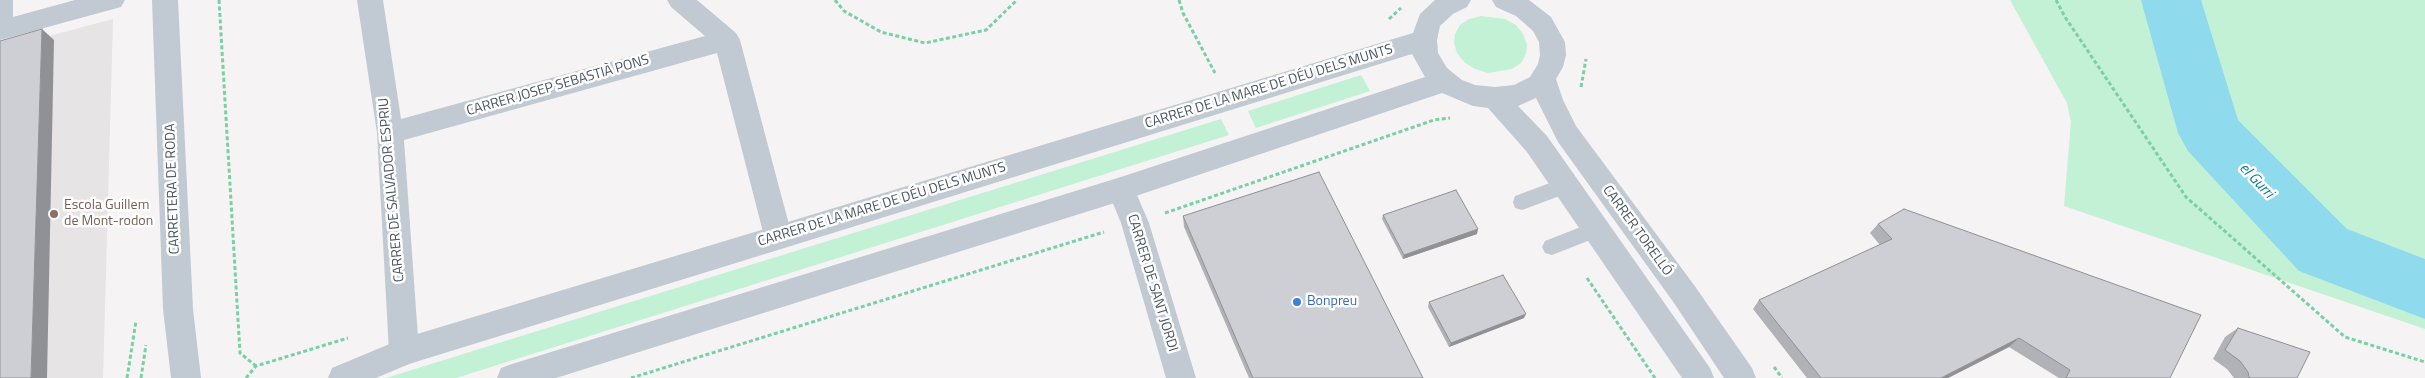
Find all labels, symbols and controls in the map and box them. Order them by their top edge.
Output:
street label: CARRER DE LA MARE DE DÉU DELS MUNTS [1143,41,1395,133]
street label: CARRER JOSEP SEBASTIÀ PONS [465,52,651,120]
street label: CARRER DE SALVADOR ESPRIU [376,97,408,283]
street label: CARRETERA DE RODA [162,123,184,255]
street label: CARRER DE LA MARE DE DÉU DELS MUNTS [756,159,1008,251]
water label: el Gurri [2235,160,2277,202]
street label: CARRER TORELLÓ [1599,182,1675,280]
place label: Escola Guillem de Mont-rodon [64,198,153,230]
marker: Escola Guillem de Mont-rodon [48,208,60,220]
street label: CARRER DE SANT JORDI [1123,212,1181,354]
place label: Bonpreu [1307,294,1357,310]
marker: Bonpreu [1291,296,1303,308]

